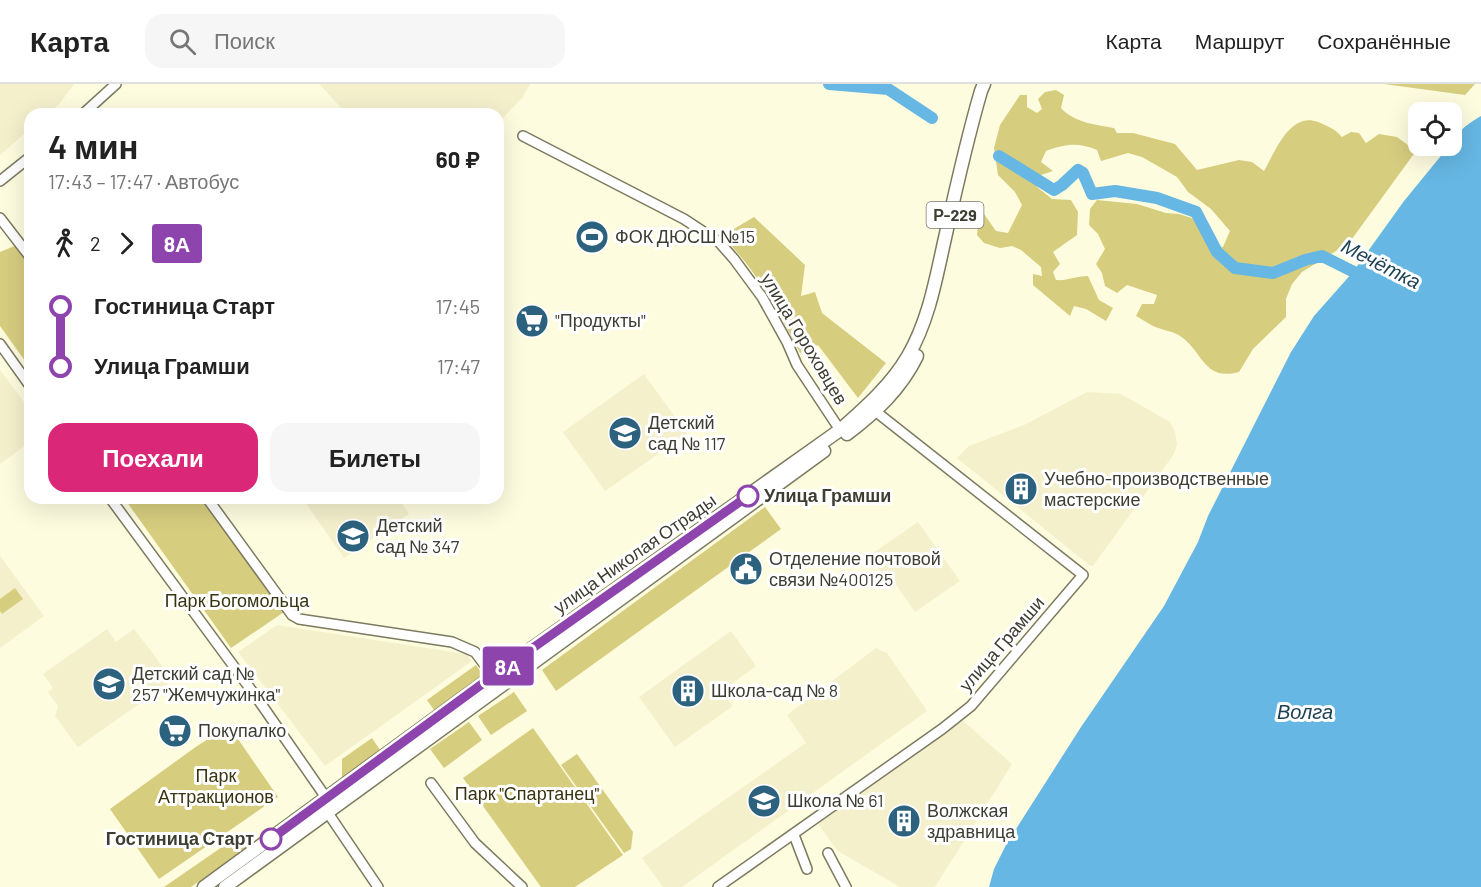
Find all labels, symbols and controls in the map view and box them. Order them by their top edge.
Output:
search box [145,14,565,68]
text: Карта [30,24,109,58]
icon: search [166,25,199,58]
text: Поиск [214,27,275,53]
text: Карта [1106,28,1162,53]
text: Маршрут [1195,28,1284,53]
text: Сохранённые [1317,28,1451,53]
map controls [1408,102,1462,156]
button: locate [1408,102,1462,156]
text: 4 мин [48,126,139,166]
text: 60 ₽ [436,146,480,172]
text: 17:43 – 17:47 · Автобус [48,169,239,193]
road number: Р-229 [926,202,984,228]
sports icon: ФОК ДЮСШ №15 [574,219,610,255]
place label: ФОК ДЮСШ №15 [615,225,755,247]
icon: walk [48,227,81,260]
icon: forward [110,227,143,260]
text: 2 [90,231,101,255]
text: 8А [164,231,190,256]
water label: Мечётка [1338,233,1425,293]
street label: улица Гороховцев [757,269,853,408]
text: Гостиница Старт [94,292,275,318]
text: 17:45 [435,294,480,318]
supermarket icon: "Продукты" [514,303,550,339]
place label: "Продукты" [555,309,646,331]
text: Улица Грамши [94,352,250,378]
text: 17:47 [437,354,480,378]
place label: Детский сад № 117 [648,411,726,454]
school or university icon: Детский сад № 117 [607,415,643,451]
button: Поехали [48,423,258,492]
button: Билеты [270,423,480,492]
place label: Учебно-производственные мастерские [1044,467,1269,510]
building icon: Учебно-производственные мастерские [1003,471,1039,507]
place label: Улица Грамши [764,484,891,506]
marker: Улица Грамши [737,485,759,507]
street label: улица Николая Отрады [549,489,720,618]
place label: Детский сад № 347 [376,514,460,557]
school or university icon: Детский сад № 347 [335,518,371,554]
place label: Отделение почтовой связи №400125 [769,547,941,590]
public building icon: Отделение почтовой связи №400125 [728,551,764,587]
park label: Парк Богомольца [165,589,310,611]
street label: улица Грамши [954,591,1048,695]
line badge: 8А [481,646,535,686]
text: 8А [495,654,521,679]
place label: Детский сад № 257 "Жемчужинка" [132,662,280,705]
school or university icon: Детский сад № 257 "Жемчужинка" [91,666,127,702]
building icon: Школа-сад № 8 [670,673,706,709]
place label: Школа-сад № 8 [711,679,838,701]
water label: Волга [1277,699,1333,723]
supermarket icon: Покупалко [157,713,193,749]
place label: Покупалко [198,719,286,741]
park label: Парк Аттракционов [158,764,274,807]
park label: Парк "Спартанец" [455,782,600,804]
school or university icon: Школа № 61 [746,783,782,819]
place label: Школа № 61 [787,789,883,811]
place label: Волжская здравница [927,799,1016,842]
building icon: Волжская здравница [886,803,922,839]
place label: Гостиница Старт [106,827,254,849]
marker: Гостиница Старт [260,828,282,850]

